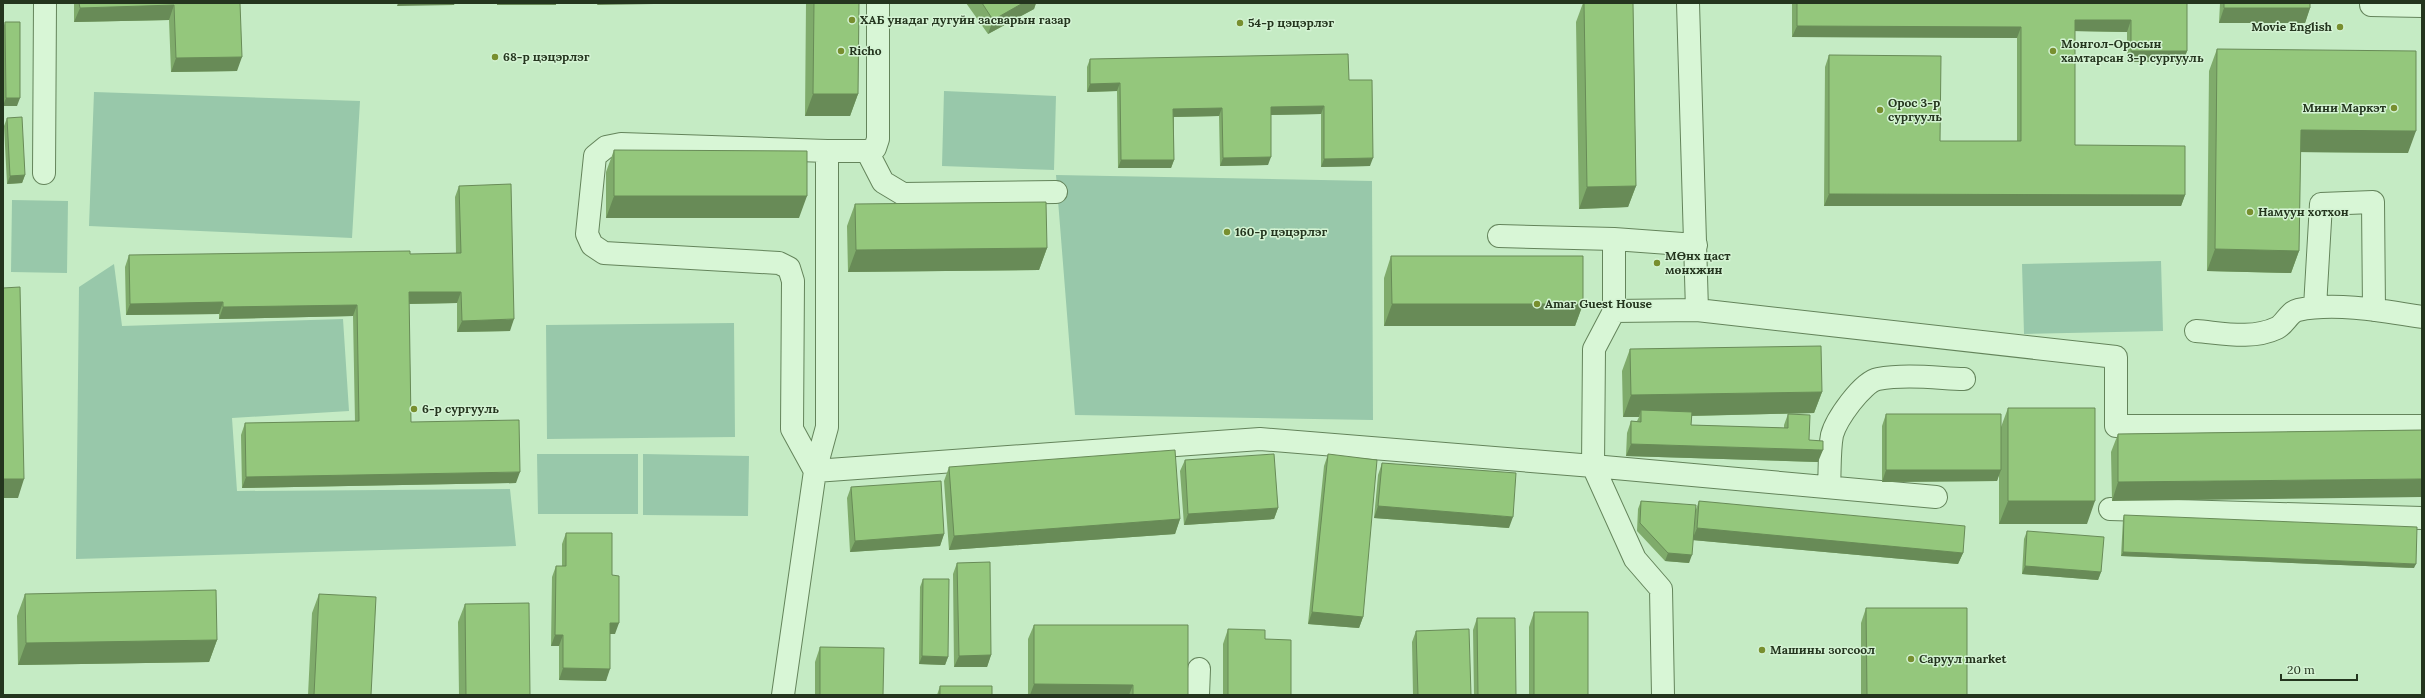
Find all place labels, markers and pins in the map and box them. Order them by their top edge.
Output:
place label: ХАБ унадаг дугуйн засварын газар [860,12,1071,27]
marker: ХАБ унадаг дугуйн засварын газар [847,15,857,25]
place label: 54-р цэцэрлэг [1248,15,1334,30]
marker: 54-р цэцэрлэг [1235,18,1245,28]
place label: Movie English [2251,19,2333,34]
marker: Movie English [2335,22,2345,32]
place label: Монгол-Оросын хамтарсан 3-р сургууль [2061,36,2204,65]
place label: Richo [849,43,882,58]
marker: Richo [836,46,846,56]
marker: Монгол-Оросын хамтарсан 3-р сургууль [2048,46,2058,56]
place label: 68-р цэцэрлэг [503,49,590,64]
marker: 68-р цэцэрлэг [490,52,500,62]
place label: Орос 3-р сургууль [1888,95,1942,124]
place label: Мини Маркэт [2302,100,2387,115]
marker: Мини Маркэт [2389,103,2399,113]
marker: Орос 3-р сургууль [1875,105,1885,115]
place label: Намуун хотхон [2258,204,2349,219]
marker: Намуун хотхон [2245,207,2255,217]
place label: 160-р цэцэрлэг [1235,224,1327,239]
marker: 160-р цэцэрлэг [1222,227,1232,237]
place label: МӨнх цаст мөнхжин [1665,248,1731,277]
marker: МӨнх цаст мөнхжин [1652,258,1662,268]
place label: Amar Guest House [1545,296,1652,311]
marker: Amar Guest House [1532,299,1542,309]
place label: 6-р сургууль [422,401,499,416]
marker: 6-р сургууль [409,404,419,414]
place label: Машины зогсоол [1770,642,1875,657]
marker: Машины зогсоол [1757,645,1767,655]
place label: Саруул market [1919,651,2007,666]
marker: Саруул market [1906,654,1916,664]

